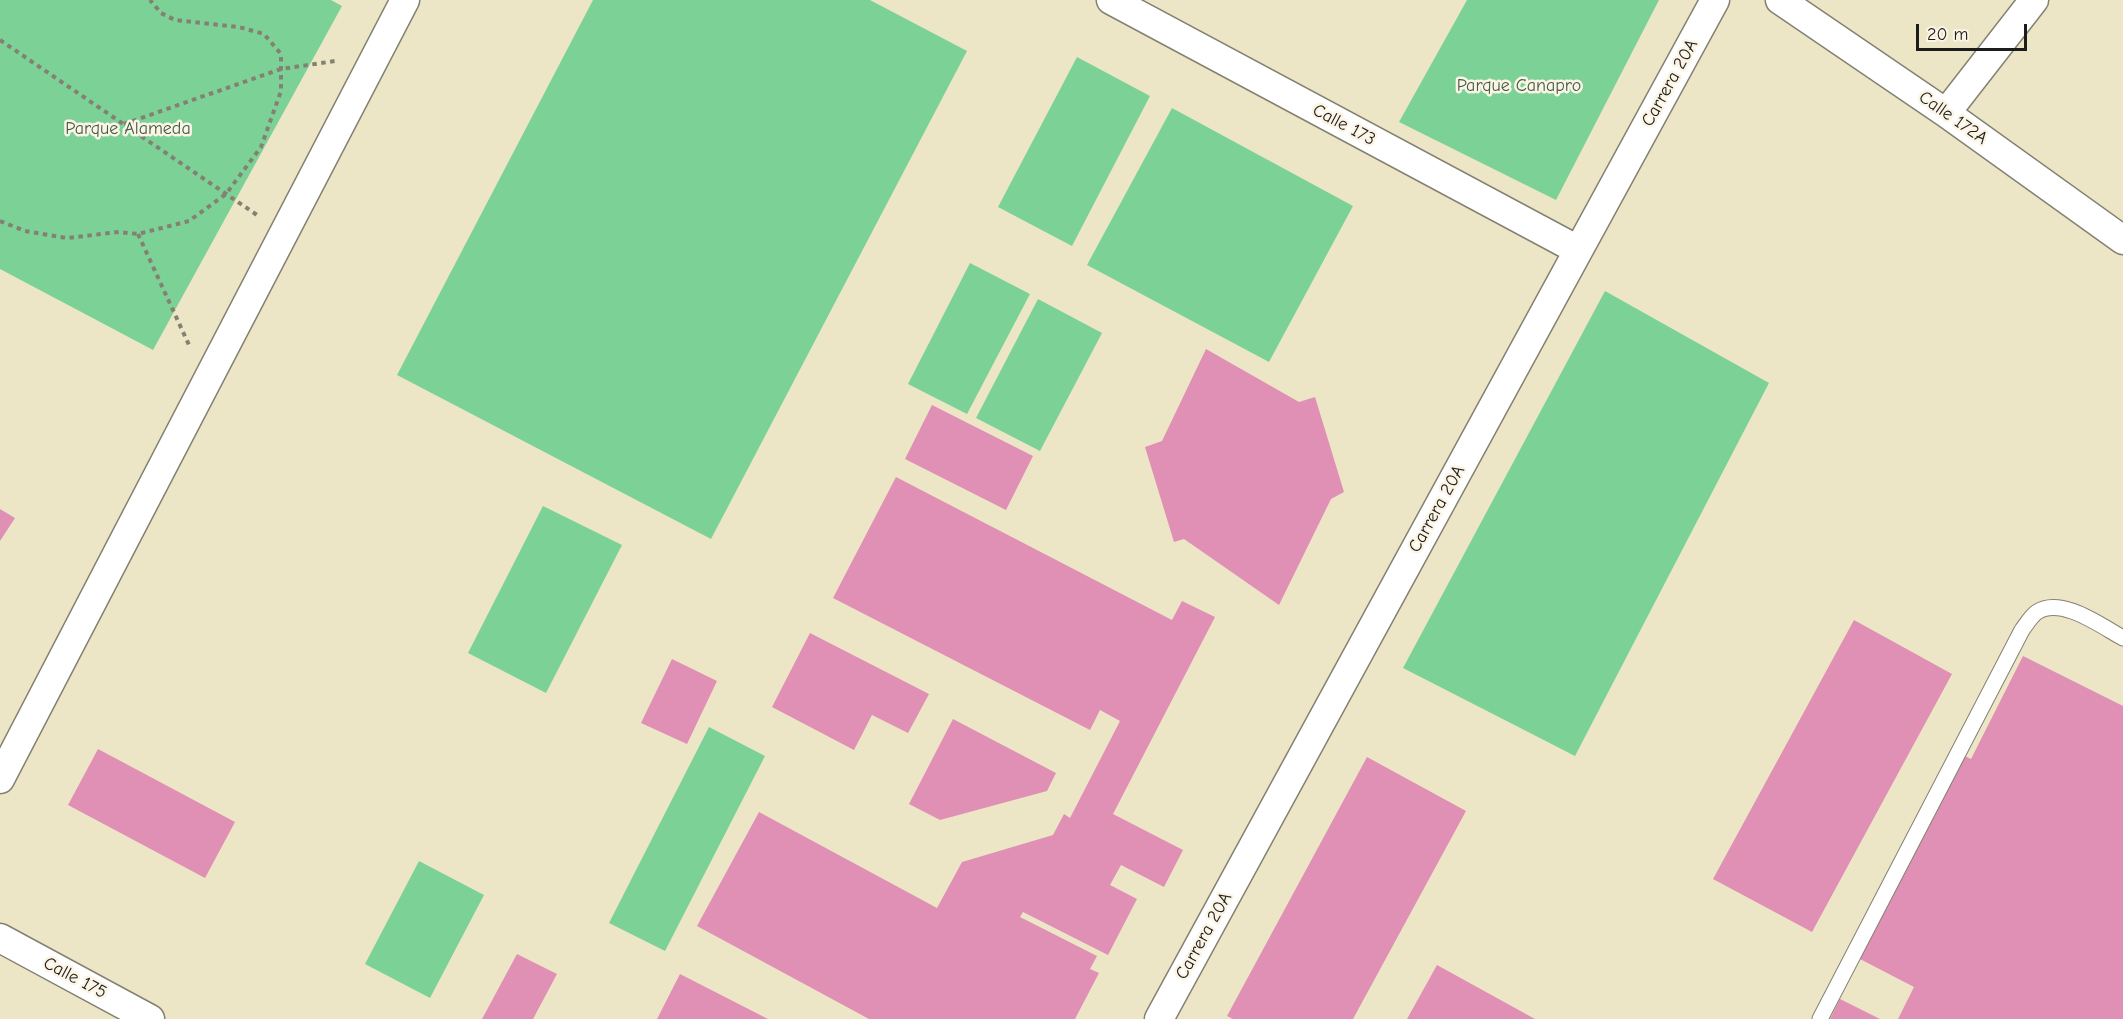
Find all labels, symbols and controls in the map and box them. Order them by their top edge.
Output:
scale bar [1919,12,2030,50]
text: 20 m [1927,24,1968,45]
street label: Carrera 20A [1637,36,1703,130]
park label: Parque Canapro [1457,75,1581,97]
street label: Calle 172A [1915,87,1991,149]
street label: Calle 173 [1309,100,1379,150]
park label: Parque Alameda [65,118,191,140]
street label: Carrera 20A [1404,462,1470,556]
street label: Carrera 20A [1171,889,1237,983]
street label: Calle 175 [40,952,110,1004]

